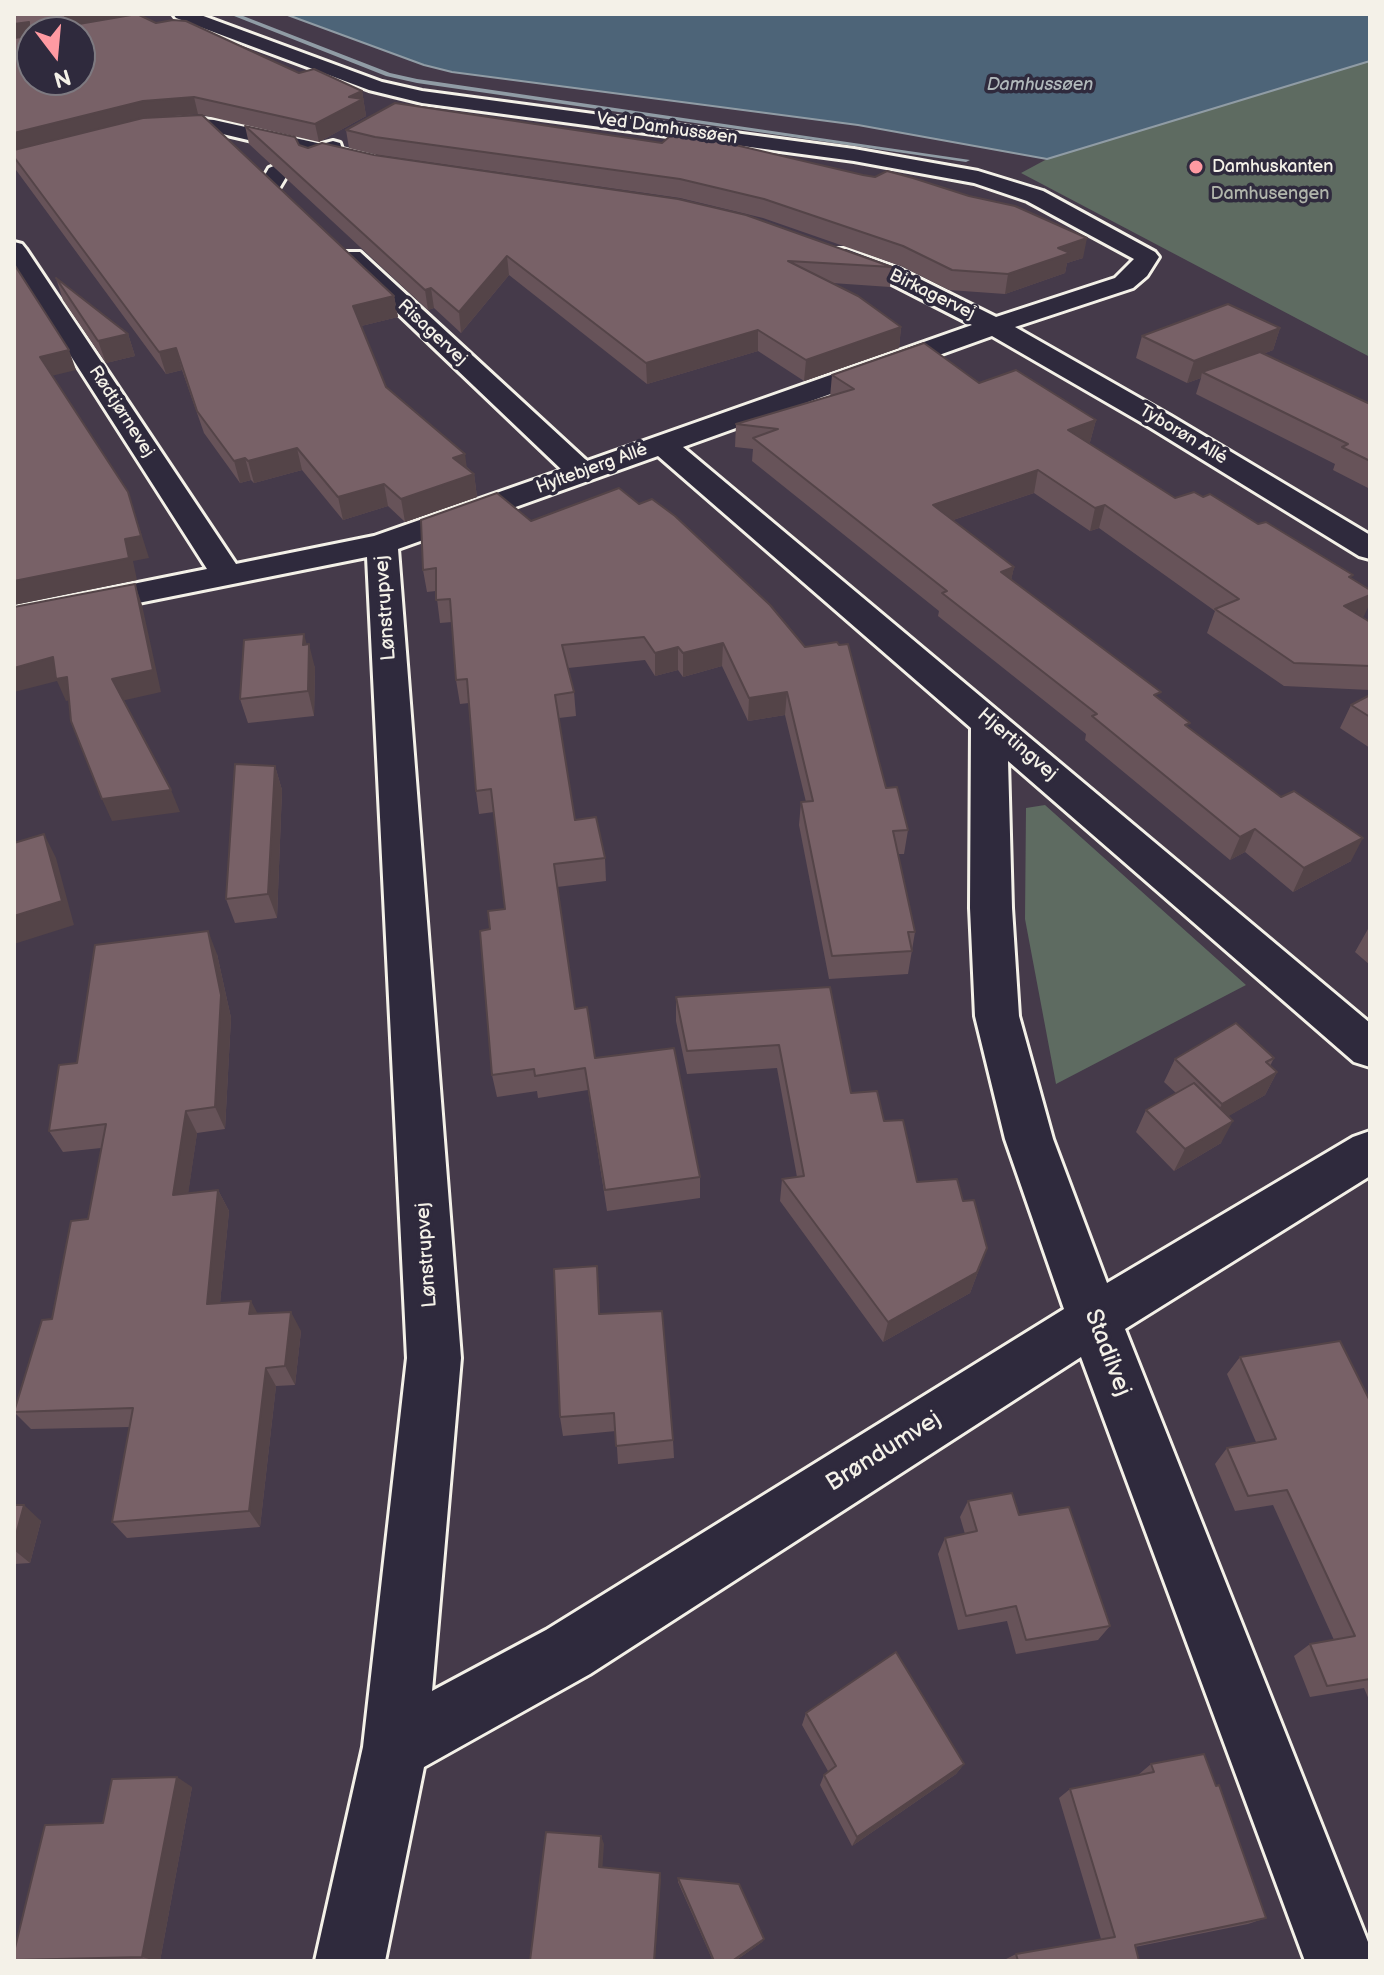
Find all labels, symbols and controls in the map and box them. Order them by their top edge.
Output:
north arrow [16,16,96,96]
text: N [51,62,74,93]
water label: Damhussøen [987,74,1093,96]
street label: Ved Damhussøen [595,108,739,150]
place label: Damhuskanten [1212,156,1333,178]
marker: Damhuskanten [1187,158,1205,176]
park label: Damhusengen [1211,183,1329,205]
street label: Birkagervej [886,265,978,325]
street label: Risagervej [393,295,471,371]
street label: Rødtjørnevej [83,362,159,462]
street label: Tyborøn Allé [1135,400,1231,470]
street label: Hyltebjerg Allé [533,439,651,499]
street label: Lønstrupvej [370,555,402,661]
street label: Hjertingvej [972,704,1062,786]
street label: Lønstrupvej [411,1202,443,1308]
street label: Stadilvej [1077,1306,1137,1400]
street label: Brøndumvej [821,1405,947,1499]

